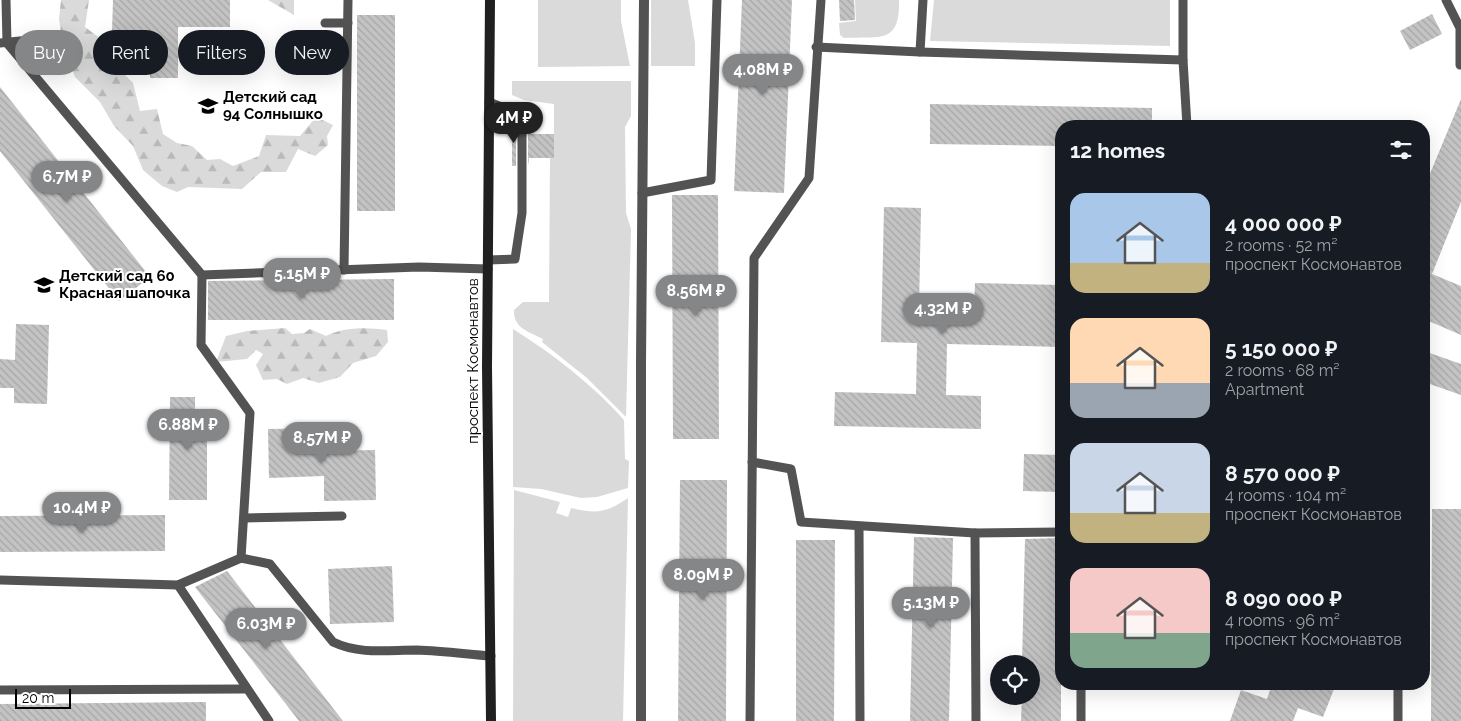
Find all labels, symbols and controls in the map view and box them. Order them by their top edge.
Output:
chip: Buy [15,30,83,75]
chip: Rent [93,30,168,75]
chip: Filters [178,30,265,75]
chip: New [275,30,349,75]
pin: 4.08M ₽ [717,54,809,96]
text: 4.08M ₽ [733,60,793,79]
place label: Детский сад 94 Солнышко [223,88,323,123]
school or university icon: Детский сад 94 Солнышко [197,95,219,117]
pin: 4M ₽ [484,102,544,144]
text: 4M ₽ [496,108,532,127]
icon: filters [1387,136,1415,164]
text: 12 homes [1070,138,1165,163]
pin: 6.7M ₽ [26,160,108,203]
text: 6.7M ₽ [43,167,91,186]
text: 4 000 000 ₽ [1225,211,1342,236]
icon: home [1110,213,1170,273]
text: 2 rooms · 52 m² [1225,236,1337,255]
text: проспект Космонавтов [1225,255,1402,274]
pin: 5.15M ₽ [256,258,348,300]
text: 5.15M ₽ [274,264,330,283]
place label: Детский сад 60 Красная шапочка [59,267,191,302]
school or university icon: Детский сад 60 Красная шапочка [33,274,55,296]
pin: 8.56M ₽ [650,274,742,317]
street label: проспект Космонавтов [464,278,482,444]
text: 8.56M ₽ [667,281,725,300]
pin: 4.32M ₽ [897,292,989,335]
text: 4.32M ₽ [914,299,972,318]
text: 5 150 000 ₽ [1225,336,1338,361]
icon: home [1110,338,1170,398]
text: 2 rooms · 68 m² [1225,361,1340,380]
text: Apartment [1225,380,1304,399]
pin: 6.88M ₽ [142,408,234,451]
text: 6.88M ₽ [158,415,218,434]
pin: 8.57M ₽ [276,422,368,464]
text: 8.57M ₽ [293,428,351,447]
text: 8 570 000 ₽ [1225,461,1340,486]
icon: home [1110,463,1170,523]
text: 4 rooms · 104 m² [1225,486,1346,505]
pin: 10.4M ₽ [36,492,128,534]
text: 10.4M ₽ [53,498,111,517]
text: проспект Космонавтов [1225,505,1402,524]
pin: 8.09M ₽ [657,558,749,601]
text: 8.09M ₽ [673,565,733,584]
pin: 5.13M ₽ [885,586,977,629]
text: 8 090 000 ₽ [1225,586,1342,611]
icon: home [1110,588,1170,648]
text: 5.13M ₽ [903,593,959,612]
pin: 6.03M ₽ [220,608,312,650]
text: 4 rooms · 96 m² [1225,611,1340,630]
text: 6.03M ₽ [236,614,296,633]
text: проспект Космонавтов [1225,630,1402,649]
map controls [990,655,1040,705]
button: locate [990,655,1040,705]
scale bar [15,686,71,709]
text: 20 m [22,690,54,706]

